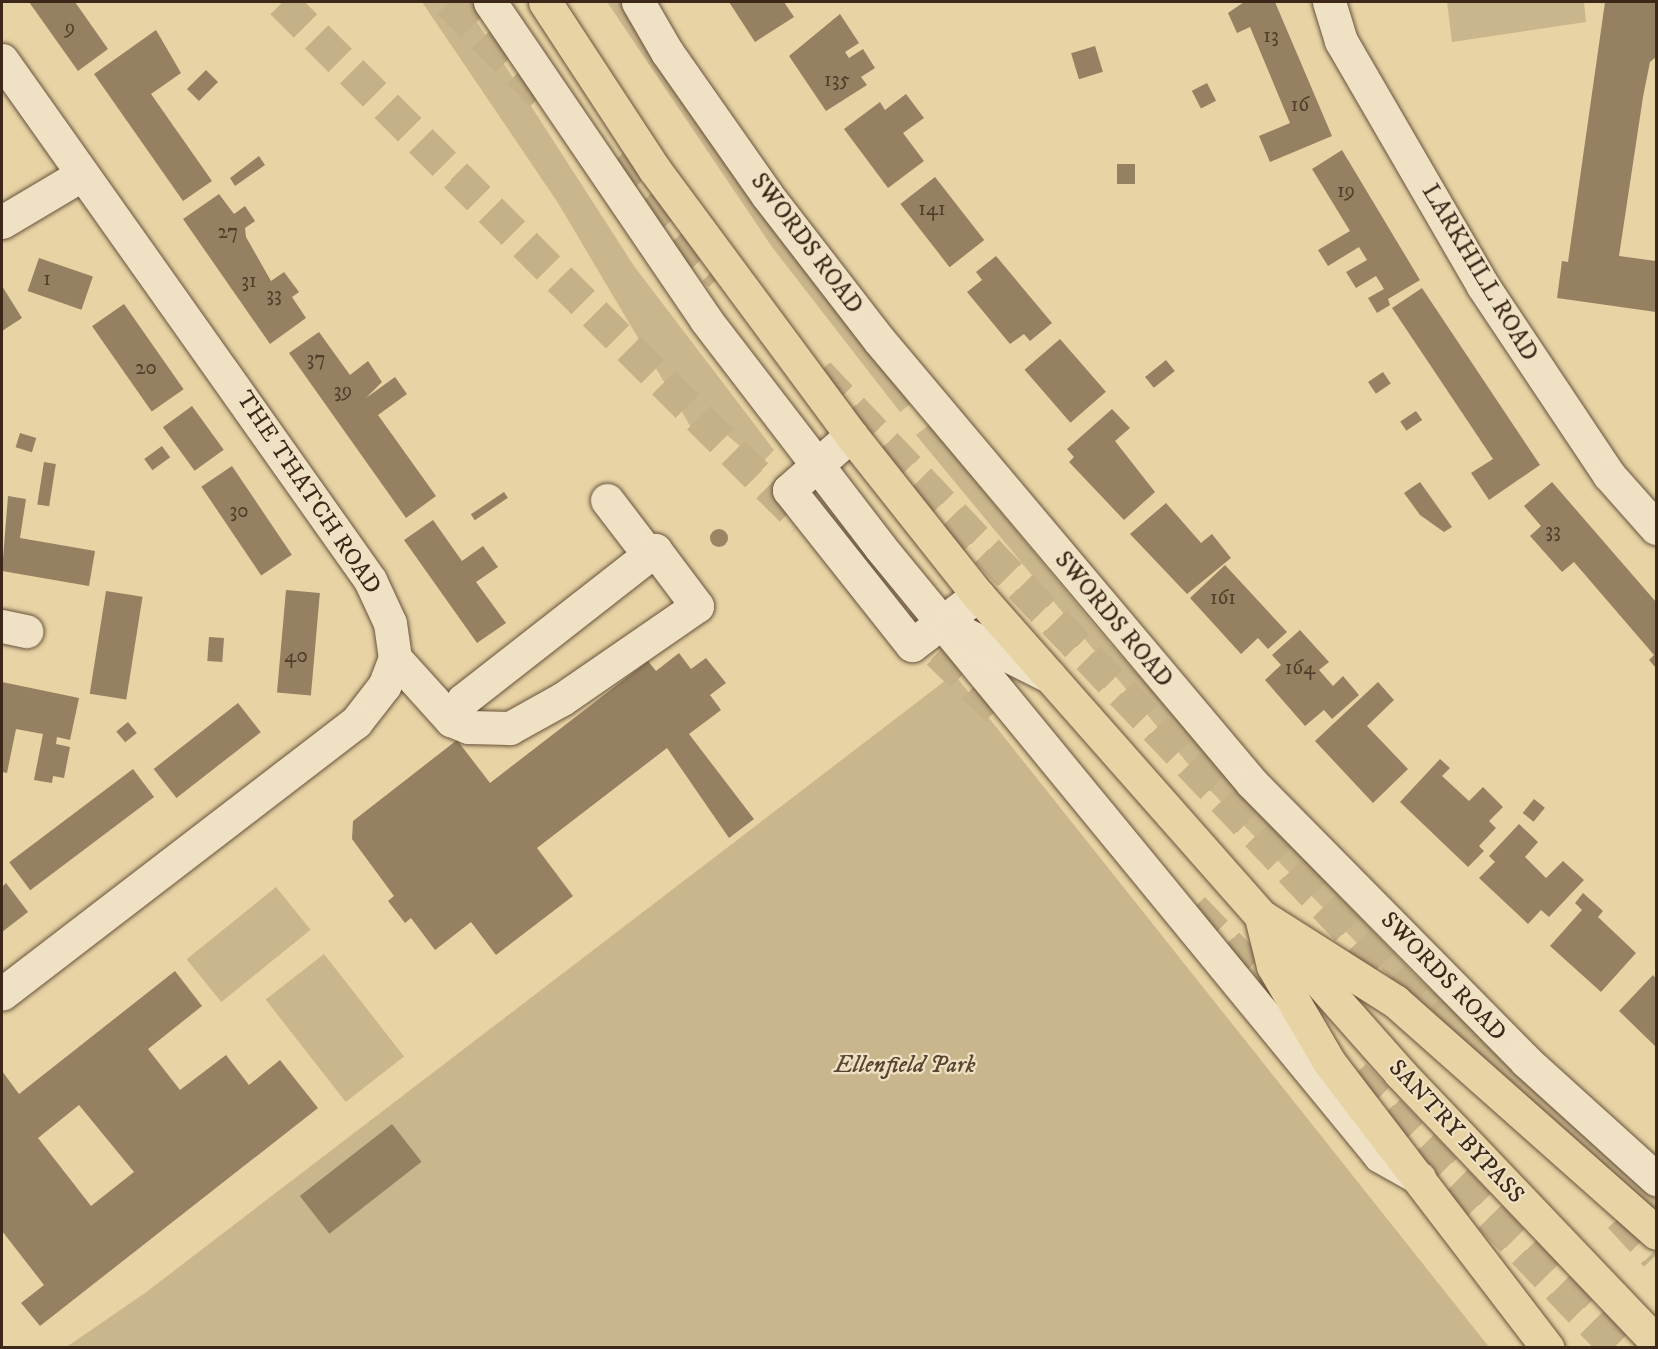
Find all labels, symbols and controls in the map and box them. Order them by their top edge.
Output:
house number: 9 [65,15,75,41]
house number: 13 [1263,23,1279,49]
house number: 135 [824,67,850,93]
house number: 16 [1291,92,1309,118]
street label: SWORDS ROAD [744,168,868,320]
house number: 19 [1337,178,1355,204]
street label: LARKHILL ROAD [1415,179,1543,367]
house number: 141 [918,196,946,222]
house number: 27 [218,219,238,245]
house number: 1 [43,266,51,292]
house number: 31 [241,268,257,294]
house number: 33 [266,282,282,308]
house number: 37 [307,346,325,372]
house number: 20 [135,355,157,381]
house number: 39 [334,378,352,404]
street label: THE THATCH ROAD [229,386,387,600]
house number: 30 [229,498,249,524]
house number: 33 [1545,518,1561,544]
street label: SWORDS ROAD [1048,546,1178,694]
house number: 161 [1210,585,1236,611]
house number: 40 [284,643,308,669]
house number: 164 [1285,655,1315,681]
street label: SWORDS ROAD [1374,906,1512,1048]
park label: Ellenfield Park [835,1052,975,1080]
street label: SANTRY BYPASS [1382,1054,1530,1210]

